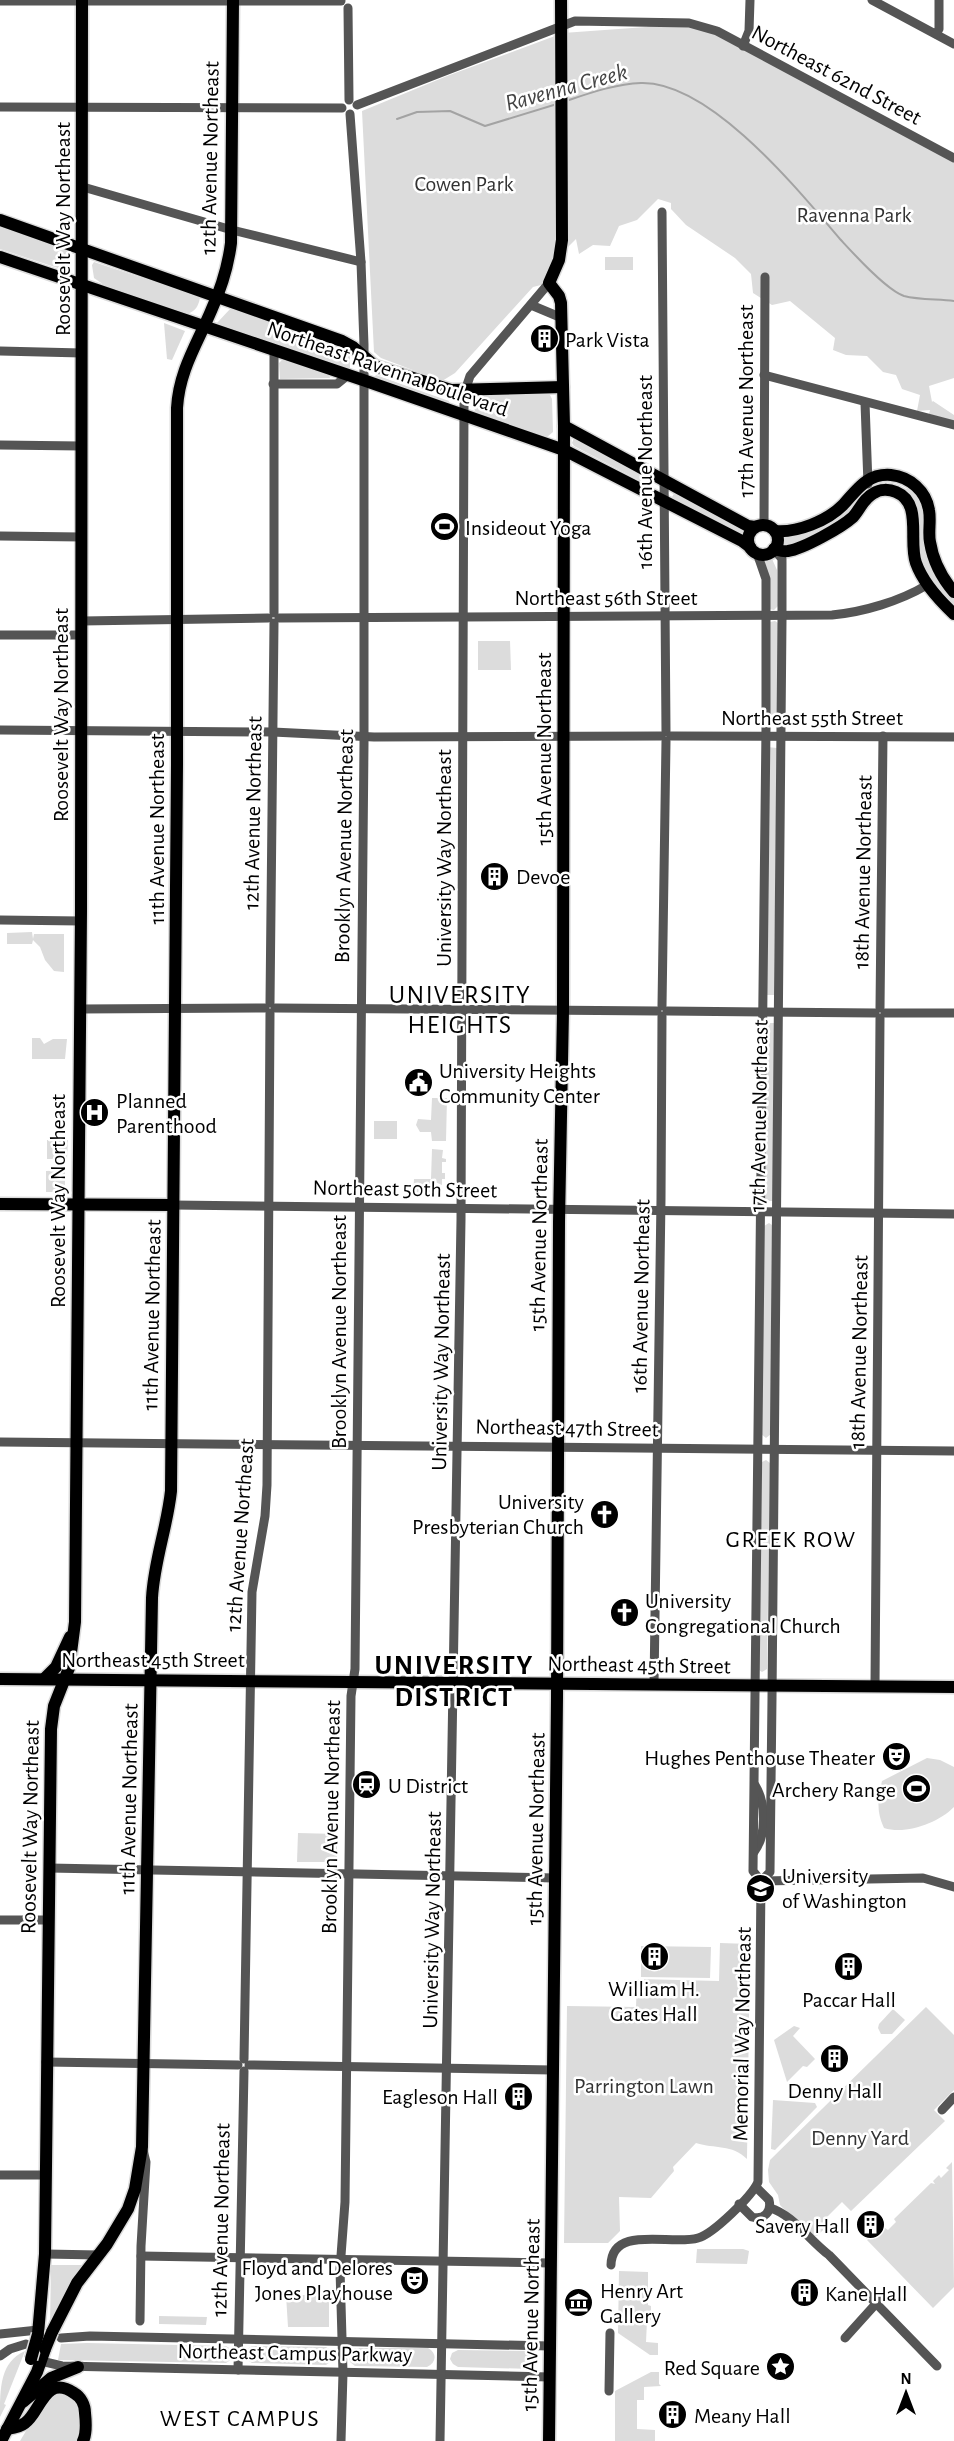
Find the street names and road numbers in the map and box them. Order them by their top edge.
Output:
street label: Northeast 62nd Street [748,21,925,129]
street label: 12th Avenue Northeast [197,61,223,255]
street label: Roosevelt Way Northeast [52,122,74,336]
street label: 17th Avenue Northeast [735,305,757,497]
street label: Northeast Ravenna Boulevard [264,317,511,421]
street label: 16th Avenue Northeast [634,375,656,569]
street label: Northeast 56th Street [514,587,698,609]
street label: Roosevelt Way Northeast [50,608,72,822]
street label: 15th Avenue Northeast [533,653,555,845]
street label: Northeast 55th Street [721,707,903,729]
street label: 12th Avenue Northeast [240,716,266,910]
street label: Brooklyn Avenue Northeast [331,729,357,963]
street label: 11th Avenue Northeast [146,733,168,925]
street label: University Way Northeast [433,749,455,967]
street label: 18th Avenue Northeast [850,775,876,969]
street label: 17th Avenue Northeast [746,1019,772,1213]
street label: Roosevelt Way Northeast [47,1094,69,1308]
street label: 15th Avenue Northeast [526,1138,552,1332]
street label: Northeast 50th Street [313,1176,497,1202]
street label: 16th Avenue Northeast [628,1199,654,1393]
street label: Brooklyn Avenue Northeast [328,1215,350,1449]
street label: 11th Avenue Northeast [139,1219,165,1411]
street label: University Way Northeast [428,1253,454,1471]
street label: 18th Avenue Northeast [846,1255,872,1449]
street label: Northeast 47th Street [475,1415,659,1441]
street label: 12th Avenue Northeast [222,1438,258,1632]
street label: Northeast 45th Street [61,1649,245,1671]
street label: Northeast 45th Street [547,1652,731,1678]
street label: Brooklyn Avenue Northeast [318,1700,344,1934]
street label: 11th Avenue Northeast [116,1703,142,1895]
street label: Roosevelt Way Northeast [17,1720,43,1934]
street label: 15th Avenue Northeast [523,1732,549,1926]
street label: University Way Northeast [419,1811,445,2029]
street label: Memorial Way Northeast [729,1927,755,2141]
street label: 12th Avenue Northeast [208,2123,234,2317]
street label: 15th Avenue Northeast [518,2218,544,2412]
street label: Northeast Campus Parkway [177,2340,413,2366]

